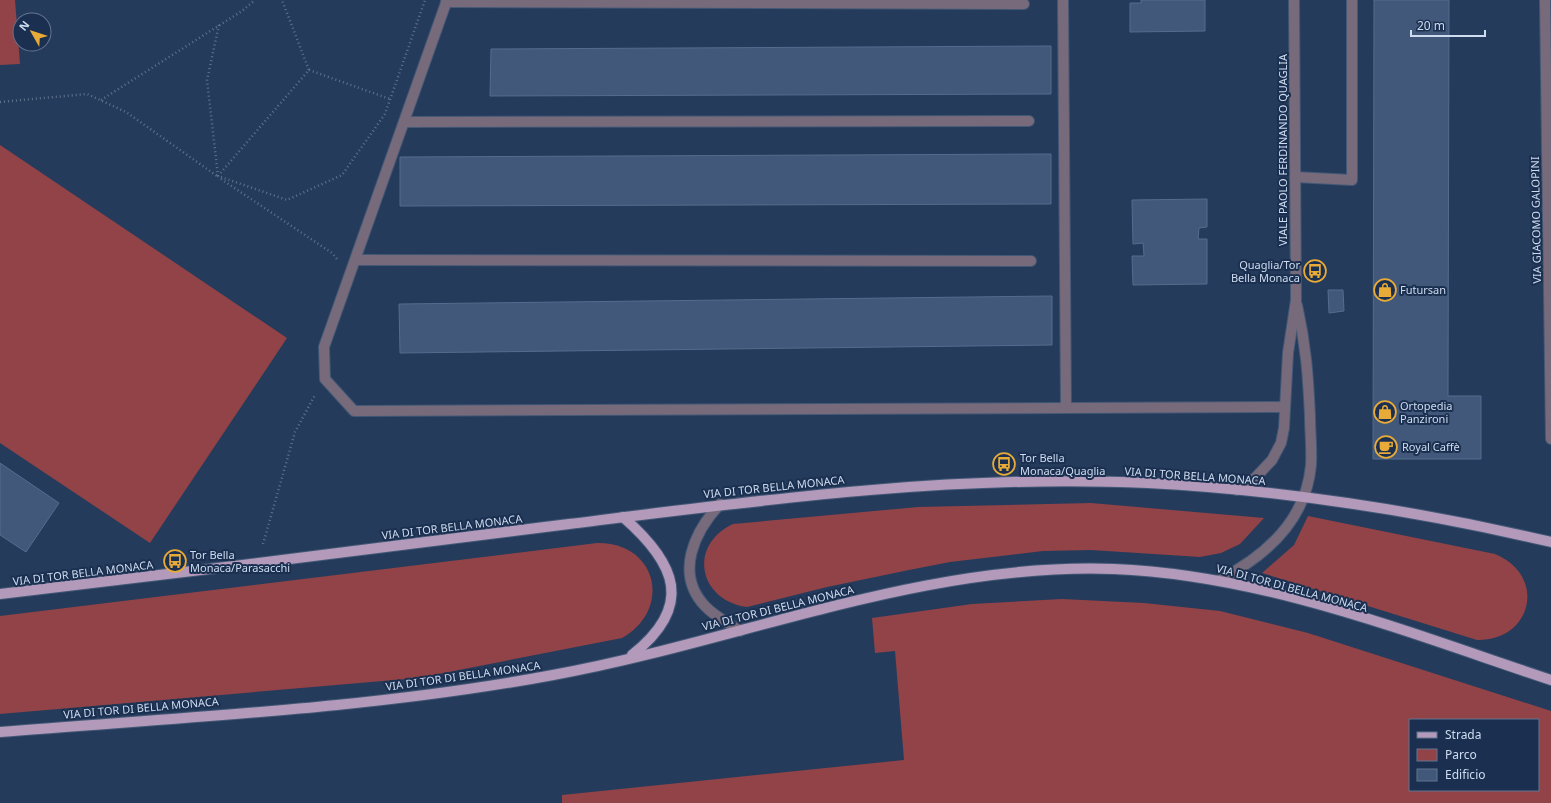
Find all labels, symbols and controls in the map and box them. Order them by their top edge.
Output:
north arrow [12,12,52,52]
scale bar [1411,12,1485,38]
text: N [15,17,32,34]
text: 20 m [1417,17,1445,34]
street label: VIALE PAOLO FERDINANDO QUAGLIA [1275,53,1290,246]
street label: VIA GIACOMO GALOPINI [1527,156,1544,284]
place label: Quaglia/Tor Bella Monaca [1231,257,1300,285]
bus stop icon: Quaglia/Tor Bella Monaca [1302,258,1328,284]
shop icon: Futursan [1372,277,1398,303]
place label: Futursan [1400,282,1446,297]
place label: Ortopedia Panzironi [1400,398,1453,426]
shop icon: Ortopedia Panzironi [1372,399,1398,425]
cafe icon: Royal Caffè [1373,434,1399,460]
place label: Royal Caffè [1402,439,1460,454]
place label: Tor Bella Monaca/Quaglia [1020,450,1105,478]
bus stop icon: Tor Bella Monaca/Quaglia [991,451,1017,477]
street label: VIA DI TOR BELLA MONACA [1124,463,1267,488]
street label: VIA DI TOR BELLA MONACA [703,472,846,501]
street label: VIA DI TOR BELLA MONACA [381,510,524,543]
place label: Tor Bella Monaca/Parasacchi [190,547,290,575]
bus stop icon: Tor Bella Monaca/Parasacchi [162,548,188,574]
street label: VIA DI TOR BELLA MONACA [12,556,155,589]
street label: VIA DI TOR DI BELLA MONACA [1215,560,1370,615]
street label: VIA DI TOR DI BELLA MONACA [700,581,856,634]
street label: VIA DI TOR DI BELLA MONACA [385,657,542,694]
street label: VIA DI TOR DI BELLA MONACA [63,693,220,722]
legend [1409,719,1539,791]
text: Strada [1445,726,1481,743]
text: Parco [1445,746,1477,763]
text: Edificio [1445,766,1486,783]

